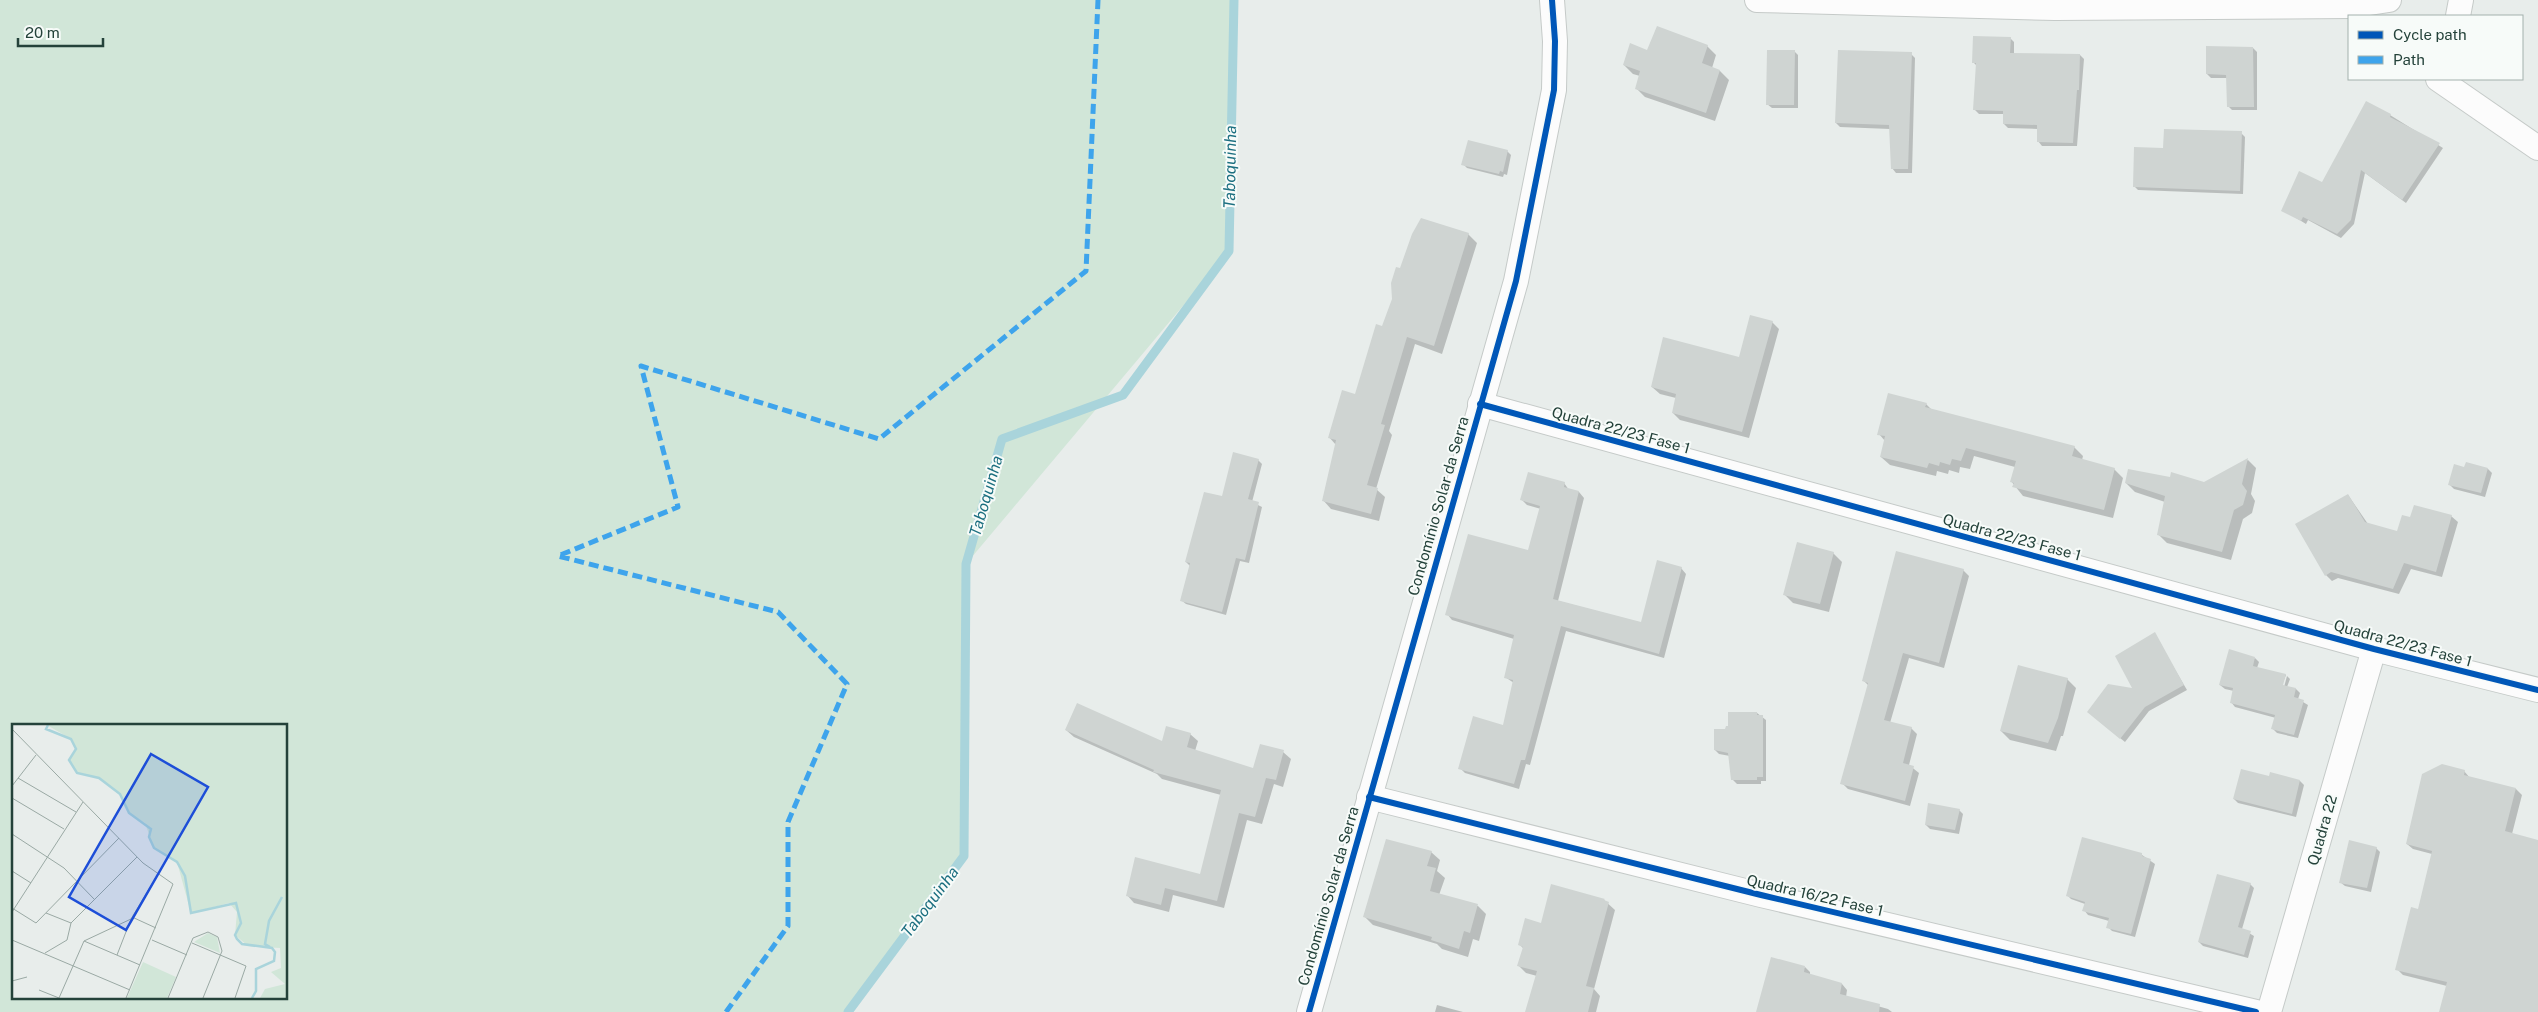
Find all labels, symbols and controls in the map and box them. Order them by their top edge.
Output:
scale bar [18,15,102,47]
legend [2348,15,2523,80]
text: 20 m [25,24,60,41]
text: Cycle path [2393,26,2467,43]
text: Path [2393,51,2425,68]
water label: Taboquinha [1220,125,1240,209]
street label: Quadra 22/23 Fase 1 [1550,403,1692,457]
street label: Condomínio Solar da Serra [1404,414,1472,598]
water label: Taboquinha [965,453,1007,539]
street label: Quadra 22/23 Fase 1 [1941,510,2083,564]
street label: Quadra 22/23 Fase 1 [2332,616,2474,670]
inset map [12,724,288,1000]
street label: Quadra 22 [2304,793,2340,867]
street label: Condomínio Solar da Serra [1294,804,1362,988]
water label: Taboquinha [897,863,963,941]
street label: Quadra 16/22 Fase 1 [1745,871,1885,919]

